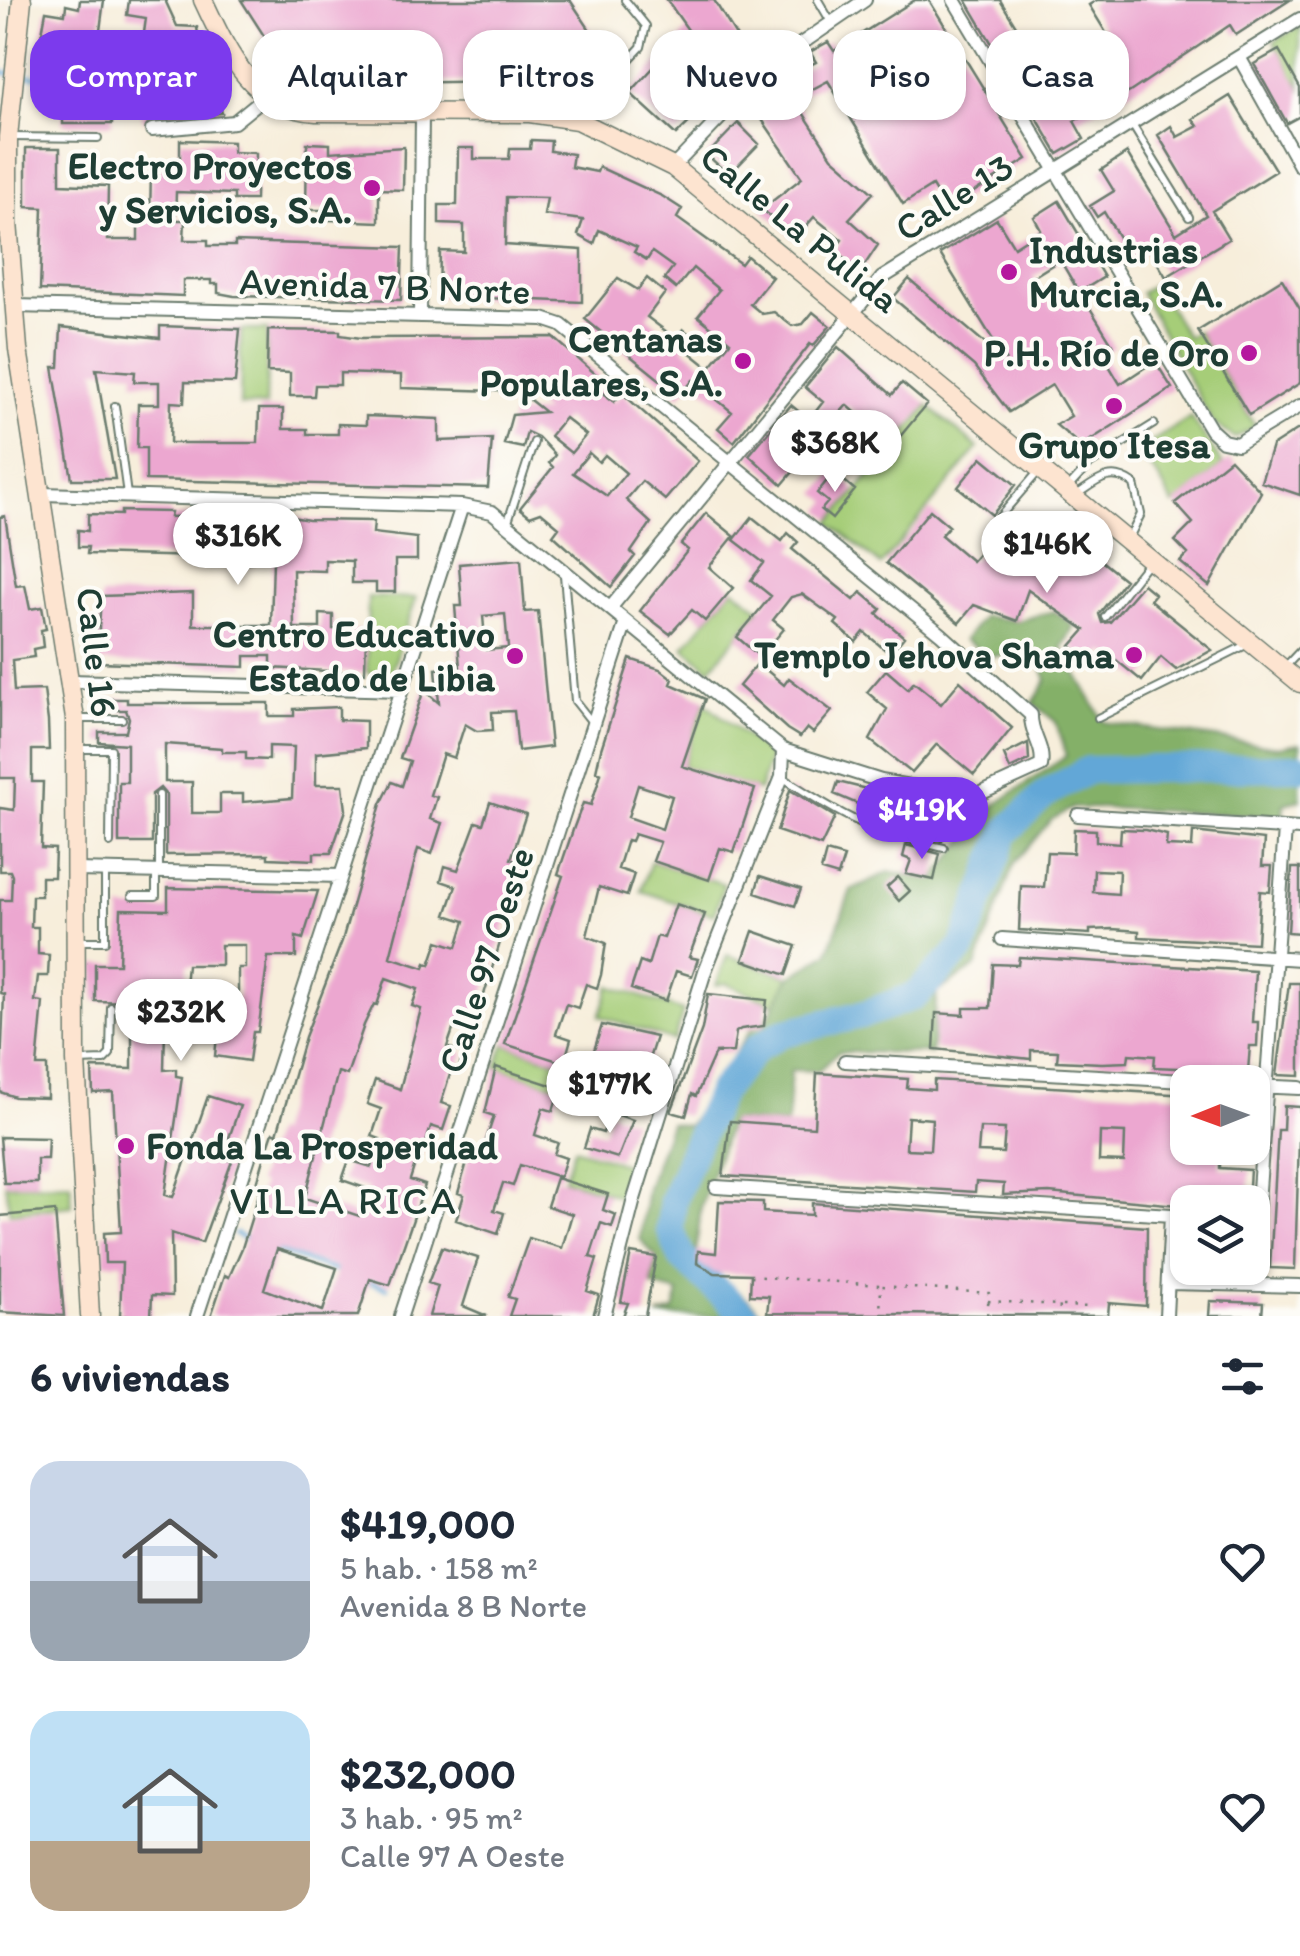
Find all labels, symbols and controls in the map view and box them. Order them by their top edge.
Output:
chip: Comprar [30,30,232,120]
chip: Alquilar [252,30,443,120]
chip: Filtros [463,30,630,120]
chip: Nuevo [650,30,813,120]
chip: Piso [833,30,966,120]
chip: Casa [986,30,1129,120]
street label: Calle La Pulida [691,133,909,323]
place label: Electro Proyectos y Servicios, S.A. [68,143,352,233]
street label: Calle 13 [886,143,1022,251]
marker: Electro Proyectos y Servicios, S.A. [361,177,383,199]
place label: Industrias Murcia, S.A. [1029,227,1224,317]
street label: Avenida 7 B Norte [239,258,531,314]
marker: Industrias Murcia, S.A. [998,261,1020,283]
place label: Centanas Populares, S.A. [480,316,723,406]
place label: P.H. Río de Oro [984,330,1229,376]
marker: P.H. Río de Oro [1238,342,1260,364]
marker: Centanas Populares, S.A. [732,350,754,372]
marker: Grupo Itesa [1103,395,1125,417]
pin: $368K [765,410,905,495]
place label: Grupo Itesa [1018,422,1210,468]
text: $368K [791,423,879,461]
pin: $316K [168,503,308,588]
pin: $146K [977,511,1117,596]
text: $316K [195,516,281,554]
text: $146K [1003,524,1091,562]
street label: Calle 16 [66,585,128,719]
place label: Centro Educativo Estado de Libia [213,611,495,701]
place label: Templo Jehova Shama [753,632,1114,678]
marker: Templo Jehova Shama [1123,644,1145,666]
marker: Centro Educativo Estado de Libia [504,645,526,667]
pin: $419K [852,777,992,862]
text: $419K [878,790,966,828]
street label: Calle 97 Oeste [428,841,544,1079]
pin: $232K [111,979,251,1064]
text: $232K [137,992,225,1030]
pin: $177K [540,1051,680,1136]
text: $177K [568,1064,652,1102]
north arrow [1170,1065,1270,1165]
map controls [1170,1065,1270,1285]
place label: Fonda La Prosperidad [146,1123,498,1169]
marker: Fonda La Prosperidad [115,1135,137,1157]
district label: VILLA RICA [230,1176,458,1224]
button: layers [1170,1185,1270,1285]
icon: filters [1215,1349,1270,1404]
text: 6 viviendas [30,1351,230,1402]
text: $419,000 [340,1498,516,1549]
icon: home [110,1501,230,1621]
icon: heart [1215,1534,1270,1589]
text: 5 hab. · 158 m² [340,1549,538,1587]
text: Avenida 8 B Norte [340,1587,587,1625]
text: $232,000 [340,1748,516,1799]
icon: home [110,1751,230,1871]
icon: heart [1215,1784,1270,1839]
text: 3 hab. · 95 m² [340,1799,523,1837]
text: Calle 97 A Oeste [340,1837,565,1875]

